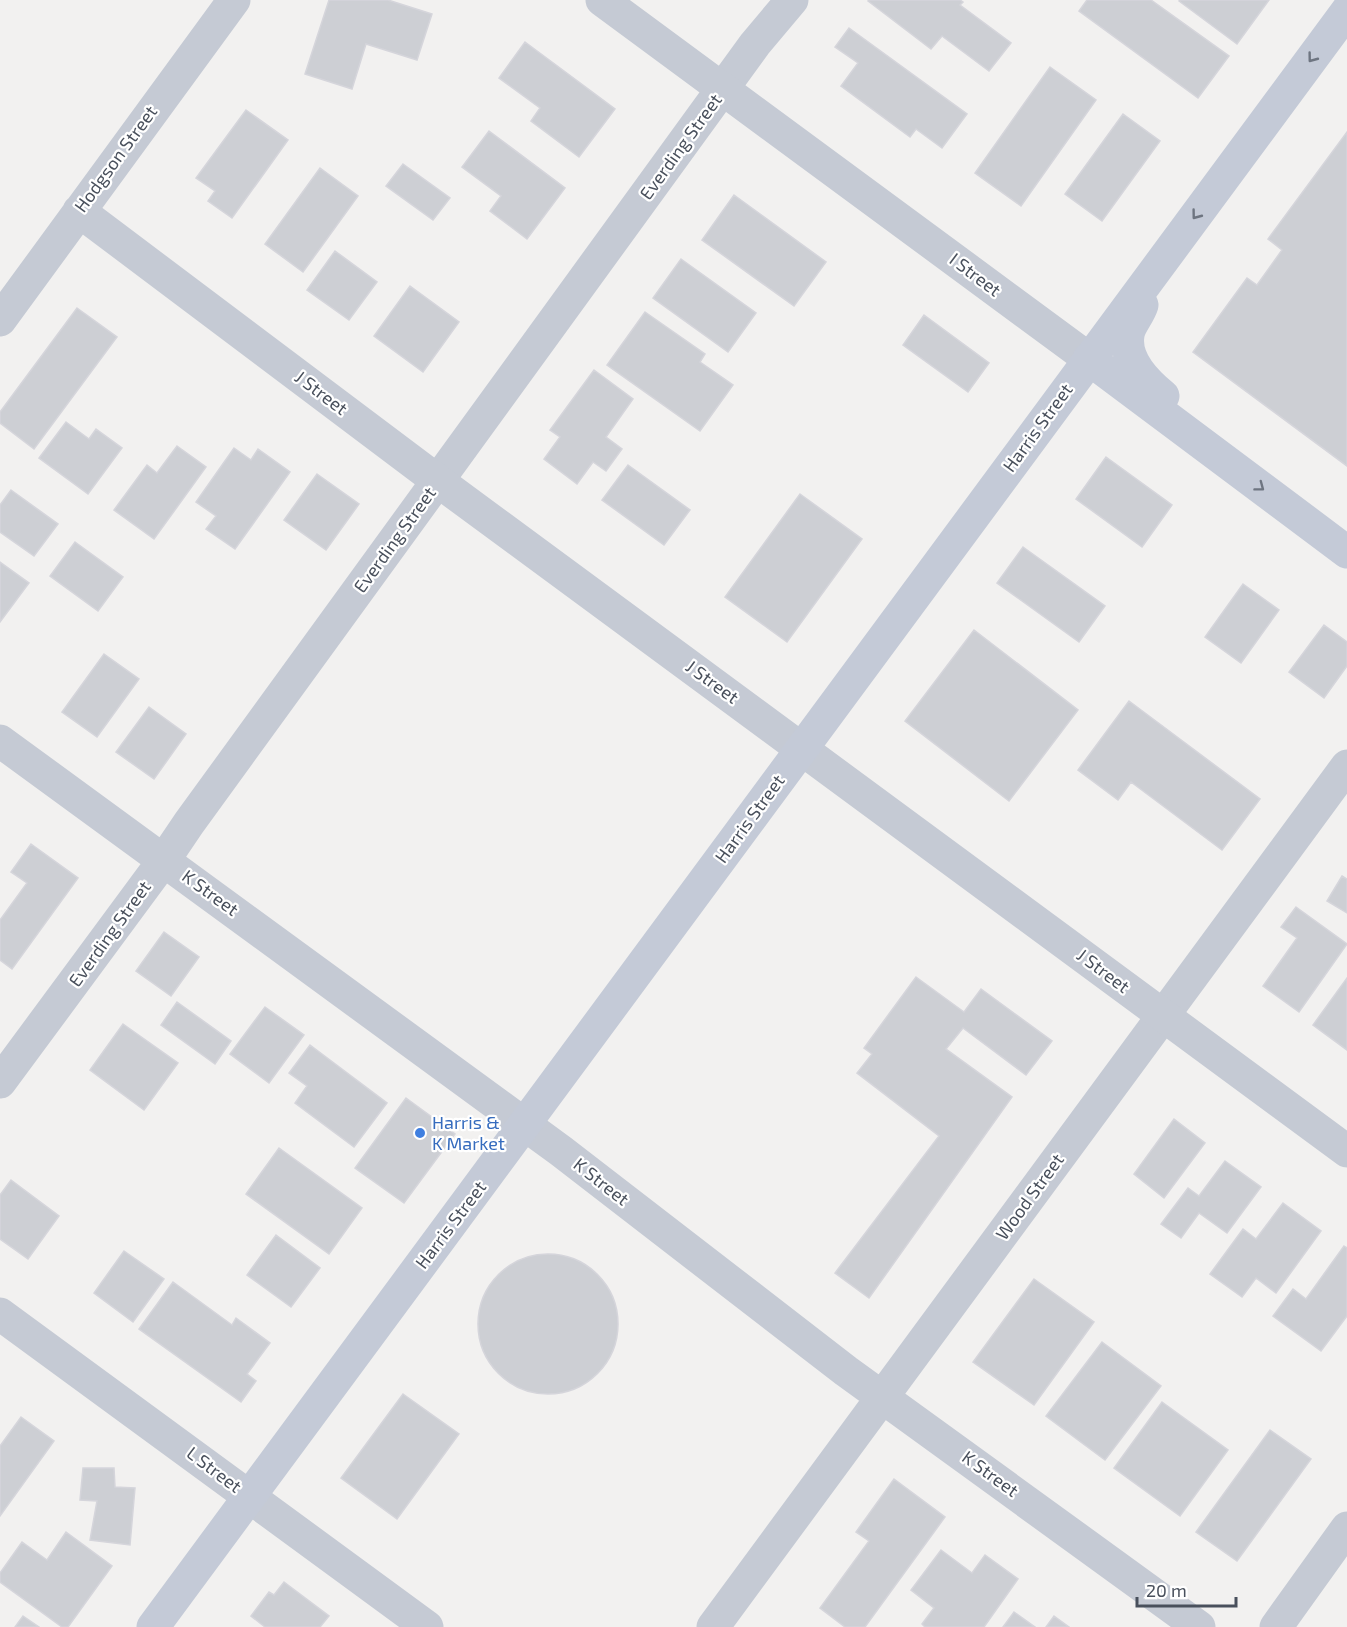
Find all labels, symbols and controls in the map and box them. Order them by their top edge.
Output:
one-way arrow [1308,52,1319,63]
street label: Everding Street [634,89,726,204]
street label: Hodgson Street [69,101,161,216]
one-way arrow [1192,208,1203,219]
street label: I Street [946,248,1006,301]
street label: J Street [291,365,352,419]
street label: Harris Street [998,379,1077,476]
one-way arrow [1254,480,1265,491]
street label: Everding Street [348,482,440,597]
street label: J Street [682,655,744,708]
street label: Harris Street [710,770,789,867]
street label: K Street [178,864,243,920]
street label: Everding Street [63,876,155,991]
street label: J Street [1073,943,1134,997]
place label: Harris & K Market [432,1111,505,1154]
marker: Harris & K Market [413,1126,427,1140]
street label: Wood Street [990,1149,1068,1244]
street label: K Street [569,1153,634,1210]
street label: Harris Street [410,1176,490,1273]
street label: L Street [183,1441,246,1497]
street label: K Street [958,1445,1023,1501]
scale bar [1137,1570,1236,1608]
text: 20 m [1146,1579,1187,1601]

